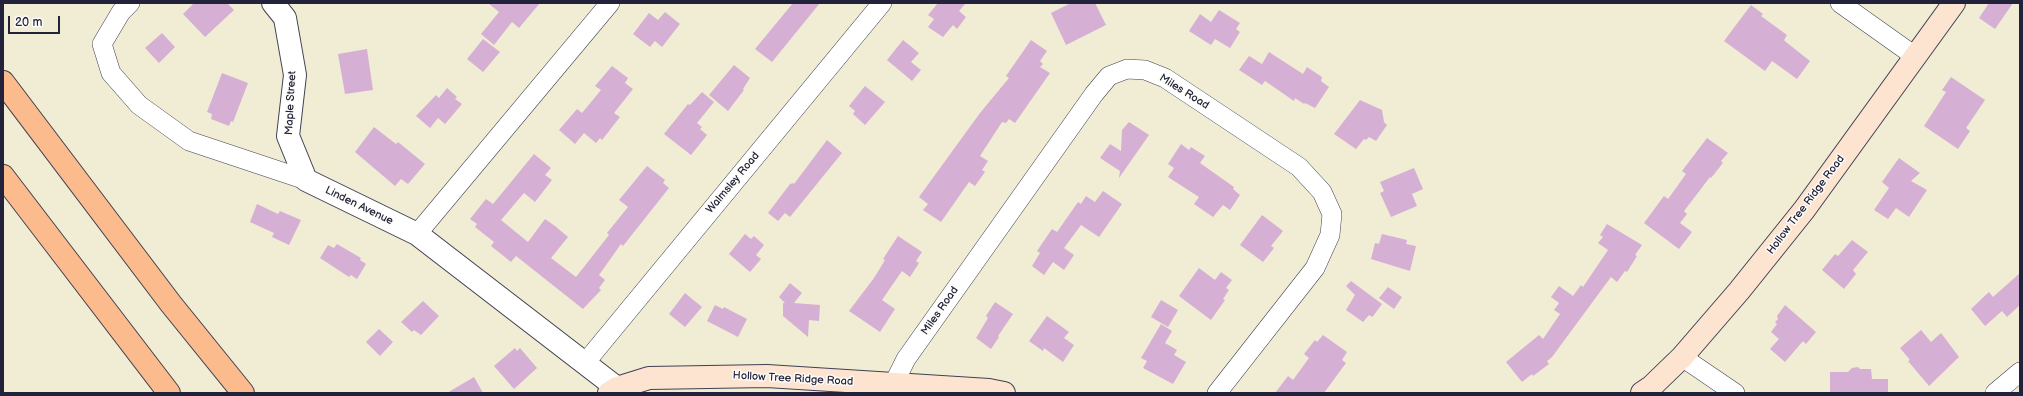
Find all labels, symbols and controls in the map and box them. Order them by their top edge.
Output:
scale bar [10,8,62,34]
text: 20 m [15,15,42,30]
street label: Maple Street [283,71,299,135]
street label: Miles Road [1157,72,1211,112]
street label: Walmsley Road [704,150,762,216]
street label: Hollow Tree Ridge Road [1764,153,1848,257]
street label: Linden Avenue [323,184,395,228]
street label: Miles Road [919,284,961,338]
street label: Hollow Tree Ridge Road [732,369,854,389]

